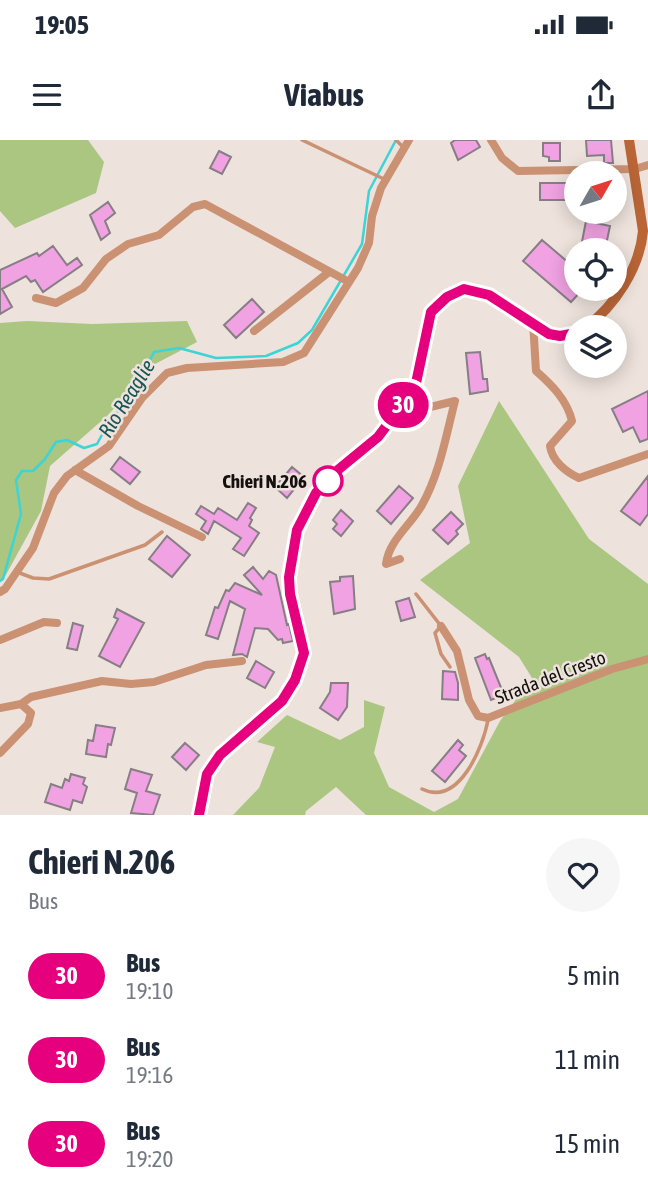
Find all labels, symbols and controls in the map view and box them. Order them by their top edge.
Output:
text: 19:05 [35,10,89,40]
icon: menu [28,76,66,114]
text: Viabus [284,76,364,113]
icon: share [582,76,620,114]
north arrow [564,161,626,224]
map controls [564,161,627,378]
button: locate [564,238,627,301]
button: layers [564,315,627,378]
water label: Rio Reaglie [93,355,159,441]
line badge: 30 [372,382,434,428]
text: 30 [392,391,414,418]
marker: Chieri N.206 [313,466,343,496]
place label: Chieri N.206 [222,470,307,492]
street label: Strada del Cresto [491,646,609,708]
button: heart [546,838,620,912]
text: Chieri N.206 [28,843,175,881]
text: Bus [28,888,58,914]
text: Bus [126,948,160,978]
text: 5 min [567,961,620,991]
text: 30 [55,962,78,989]
text: 19:10 [126,978,173,1004]
text: Bus [126,1032,160,1062]
text: 11 min [555,1045,620,1075]
text: 30 [55,1046,78,1073]
text: 19:16 [126,1062,173,1088]
text: Bus [126,1116,160,1146]
text: 15 min [555,1129,620,1159]
text: 30 [55,1130,78,1157]
text: 19:20 [126,1146,173,1172]

